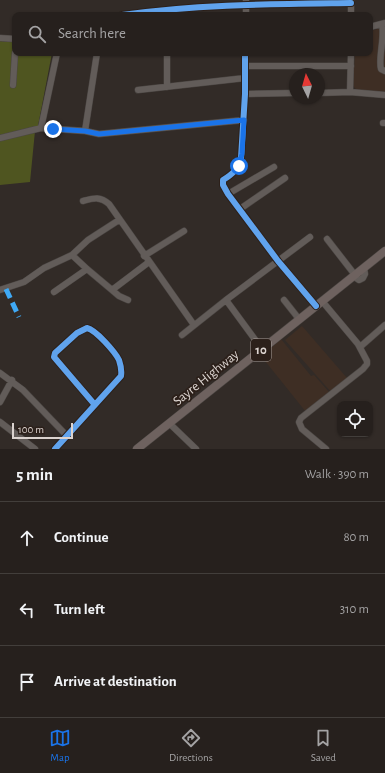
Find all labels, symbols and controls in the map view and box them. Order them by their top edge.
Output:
search box [12,12,373,56]
icon: search [26,23,48,45]
text: Search here [58,26,126,41]
north arrow [289,68,325,104]
route end [44,120,62,138]
route start [230,157,248,175]
road number: 10 [251,339,271,361]
street label: Sayre Highway [170,347,242,409]
map controls [337,401,373,437]
button: locate [337,401,373,437]
scale bar [12,421,73,440]
text: 100 m [18,424,44,435]
text: 5 min [16,466,53,483]
text: Walk · 390 m [305,468,369,481]
icon: ahead [16,527,38,549]
text: Continue [54,530,109,545]
text: 80 m [343,531,369,544]
icon: left [16,599,38,621]
text: Turn left [54,602,105,617]
text: 310 m [340,603,369,616]
icon: arrive [16,671,38,693]
text: Arrive at destination [54,674,177,689]
tab: Map [49,727,71,764]
tab: Directions [169,727,213,764]
tab: Saved [311,727,336,764]

